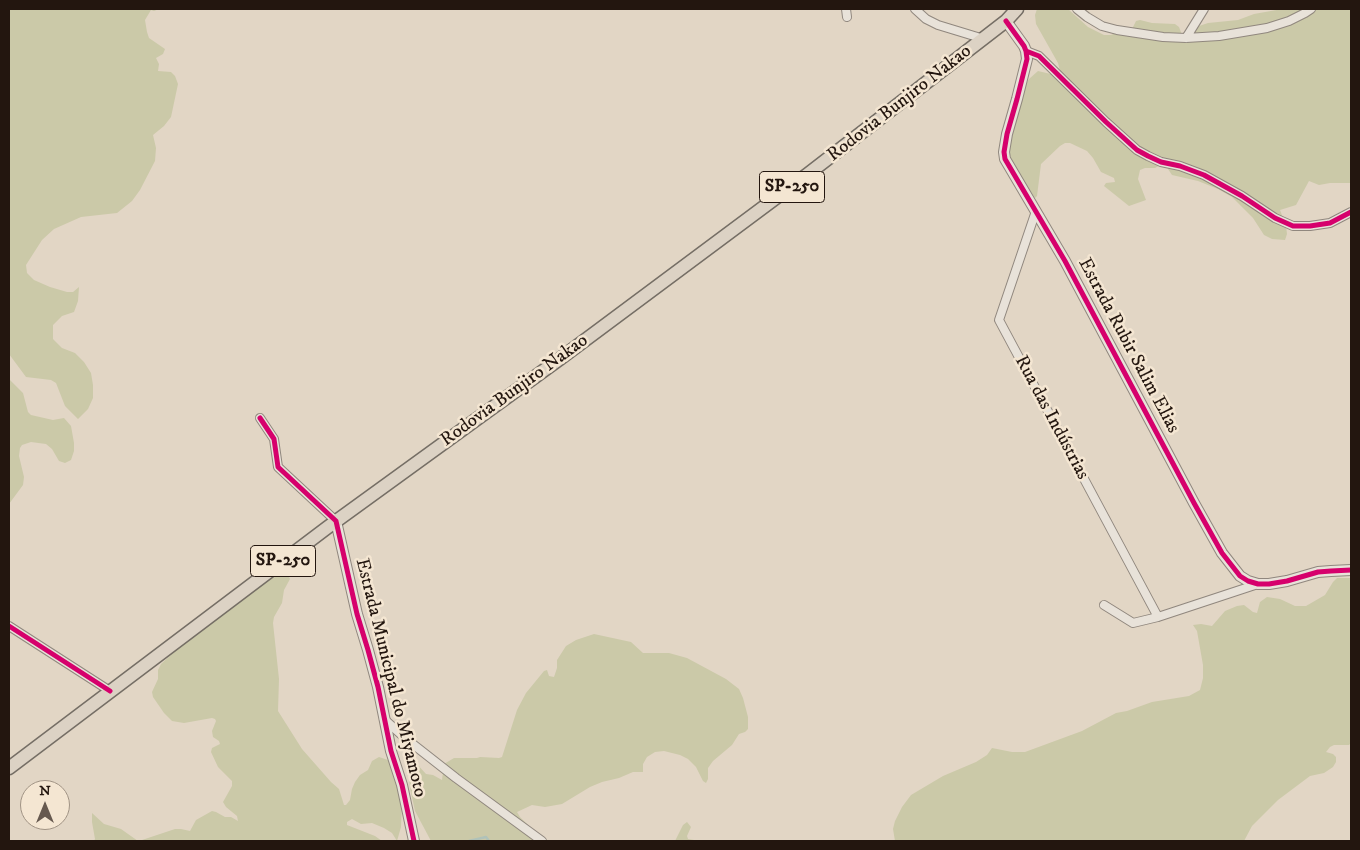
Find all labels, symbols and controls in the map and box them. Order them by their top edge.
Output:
street label: Rodovia Bunjiro Nakao [823,41,977,167]
road number: SP-250 [760,172,824,202]
street label: Estrada Rubir Salim Elias [1072,255,1184,437]
street label: Rodovia Bunjiro Nakao [437,330,593,452]
street label: Rua das Indústrias [1009,352,1093,484]
road number: SP-250 [250,546,316,576]
street label: Estrada Municipal do Miyamoto [349,556,431,800]
north arrow [20,780,70,830]
text: N [39,782,51,800]

